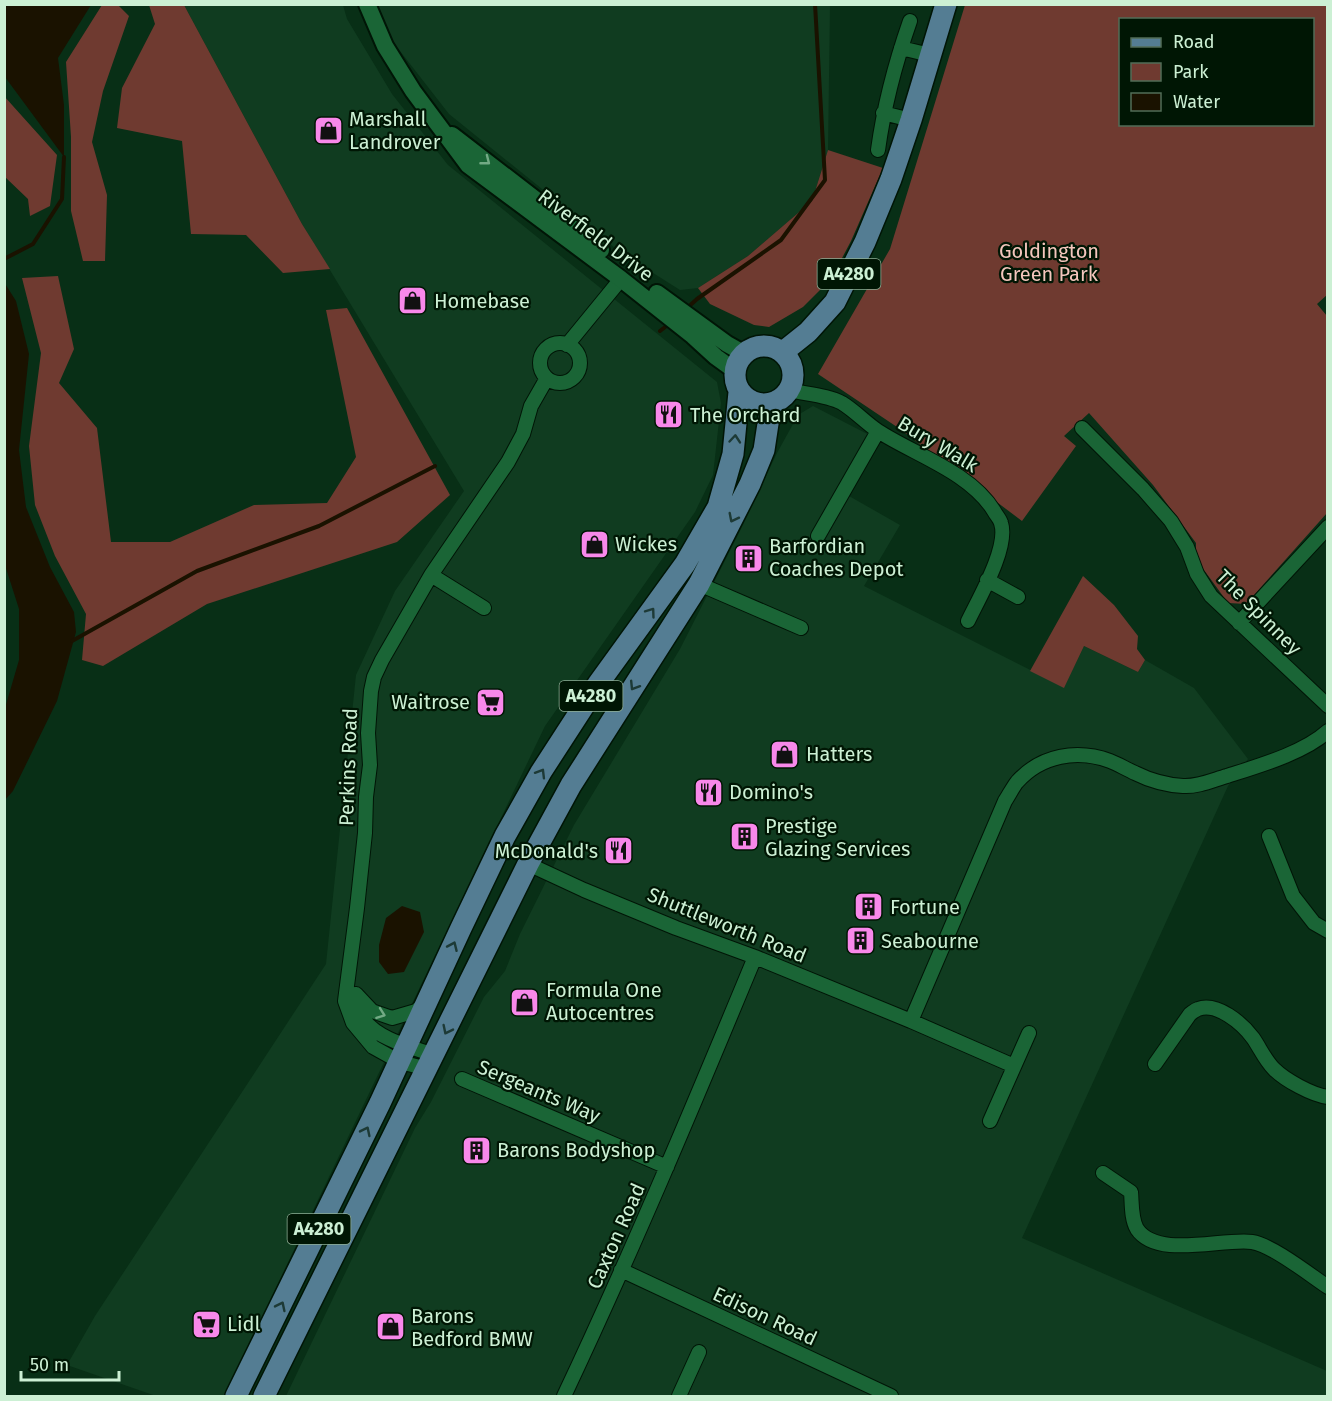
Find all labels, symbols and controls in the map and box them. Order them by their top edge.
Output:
legend [1119,18,1314,126]
text: Road [1173,31,1215,53]
text: Park [1173,61,1209,83]
text: Water [1173,91,1220,113]
place label: Marshall Landrover [349,107,441,154]
shop icon: Marshall Landrover [312,115,344,147]
one-way arrow [480,153,491,164]
street label: Riverfield Drive [533,184,659,286]
park label: Goldington Green Park [999,239,1099,286]
road number: A4280 [818,259,880,289]
shop icon: Homebase [397,285,429,317]
place label: Homebase [434,289,530,313]
restaurant icon: The Orchard [653,399,685,431]
place label: The Orchard [690,403,800,427]
street label: Bury Walk [894,411,983,478]
one-way arrow [728,434,741,443]
one-way arrow [729,512,740,523]
shop icon: Wickes [578,528,610,560]
place label: Wickes [615,532,677,556]
place label: Barfordian Coaches Depot [769,534,904,581]
building icon: Barfordian Coaches Depot [732,542,764,574]
street label: The Spinney [1211,564,1307,660]
one-way arrow [644,607,655,618]
one-way arrow [629,680,641,690]
road number: A4280 [560,681,622,711]
supermarket icon: Waitrose [475,686,507,718]
place label: Waitrose [391,690,470,714]
street label: Perkins Road [334,708,362,826]
shop icon: Hatters [769,738,801,770]
place label: Hatters [806,742,872,766]
one-way arrow [533,769,545,779]
restaurant icon: Domino's [692,776,724,808]
place label: Domino's [729,780,813,804]
place label: Prestige Glazing Services [765,814,910,861]
building icon: Prestige Glazing Services [728,821,760,853]
restaurant icon: McDonald's [603,835,635,867]
place label: McDonald's [495,839,598,863]
street label: Shuttleworth Road [644,882,810,968]
building icon: Fortune [853,891,885,923]
place label: Fortune [890,895,960,919]
building icon: Seabourne [844,925,876,957]
place label: Seabourne [881,929,979,953]
one-way arrow [445,942,457,953]
place label: Formula One Autocentres [546,978,662,1025]
shop icon: Formula One Autocentres [509,986,541,1018]
one-way arrow [375,1006,386,1019]
one-way arrow [442,1023,454,1034]
street label: Sergeants Way [474,1054,604,1128]
one-way arrow [359,1127,371,1138]
building icon: Barons Bodyshop [460,1134,492,1166]
place label: Barons Bodyshop [497,1138,655,1162]
street label: Caxton Road [582,1179,650,1293]
road number: A4280 [288,1214,350,1244]
street label: Edison Road [709,1281,821,1351]
one-way arrow [273,1302,285,1313]
place label: Barons Bedford BMW [411,1304,533,1351]
supermarket icon: Lidl [190,1308,222,1340]
shop icon: Barons Bedford BMW [374,1311,406,1343]
place label: Lidl [227,1312,261,1336]
scale bar [21,1344,118,1382]
text: 50 m [30,1354,69,1376]

